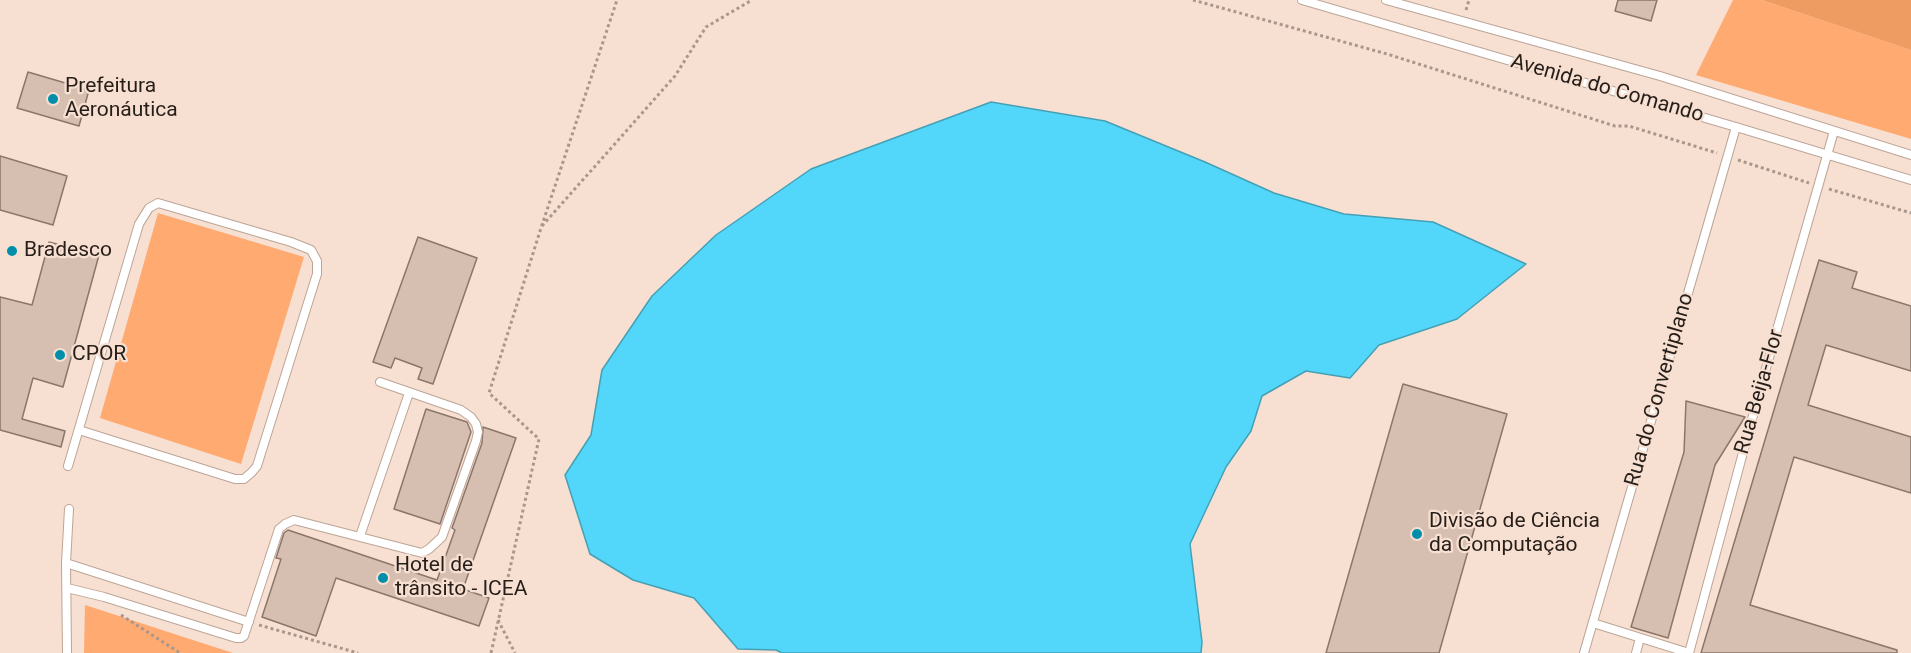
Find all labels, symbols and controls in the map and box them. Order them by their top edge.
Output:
street label: Avenida do Comando [1508,49,1706,129]
place label: Prefeitura Aeronáutica [65,74,178,124]
marker: Prefeitura Aeronáutica [46,92,60,106]
place label: Bradesco [24,238,112,264]
marker: Bradesco [5,244,19,258]
street label: Rua do Convertiplano [1620,290,1700,490]
street label: Rua Beija-Flor [1730,327,1790,457]
place label: CPOR [72,342,126,368]
marker: CPOR [53,348,67,362]
place label: Divisão de Ciência da Computação [1429,509,1600,559]
marker: Divisão de Ciência da Computação [1410,527,1424,541]
place label: Hotel de trânsito - ICEA [395,553,527,603]
marker: Hotel de trânsito - ICEA [376,571,390,585]

